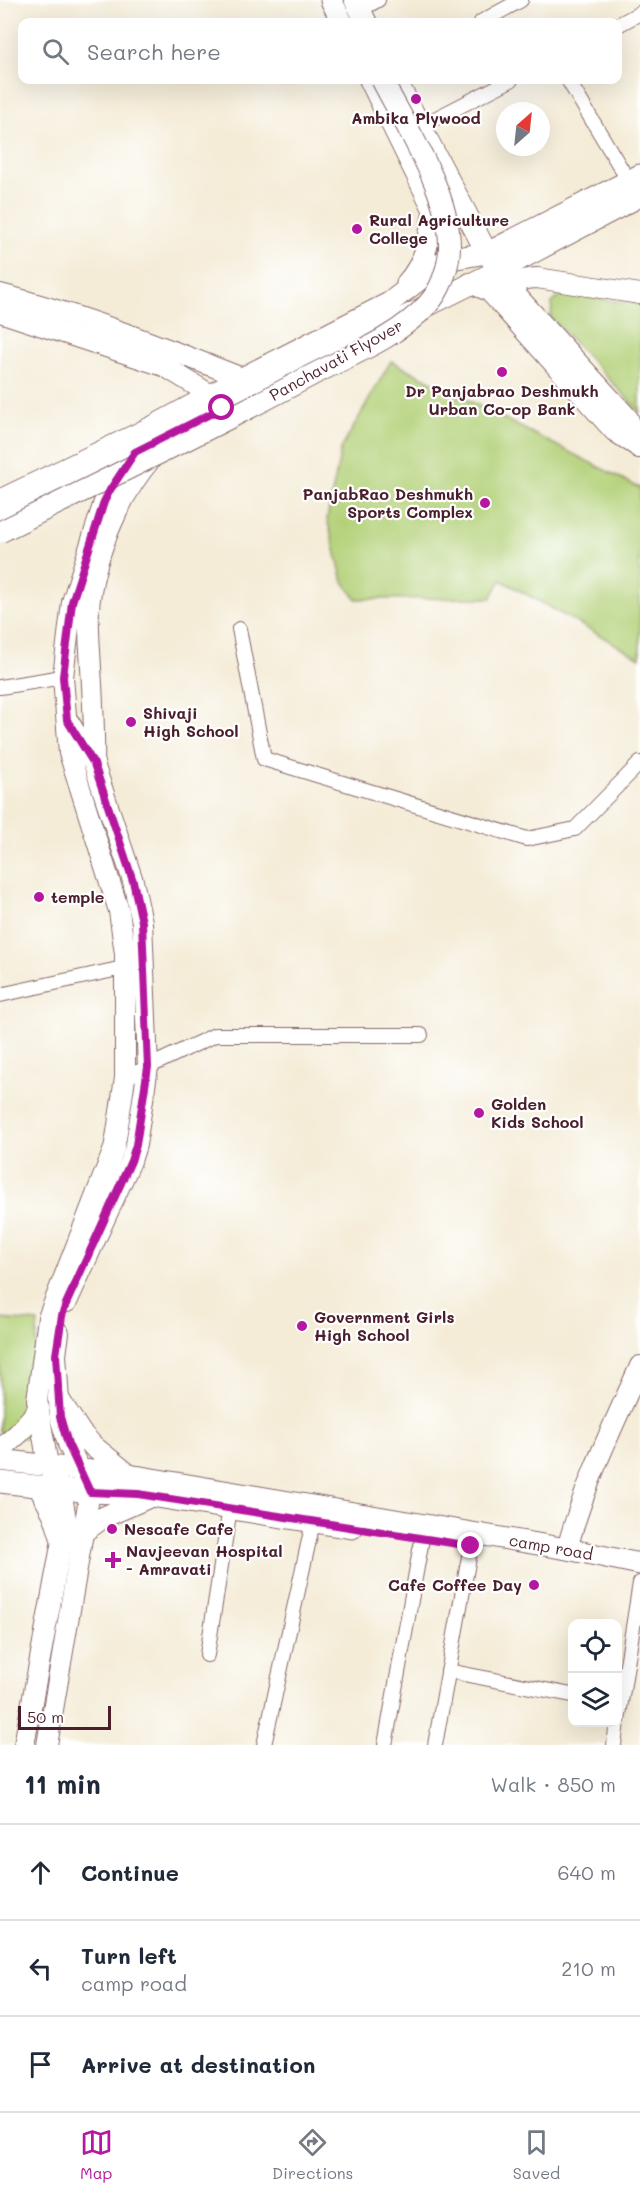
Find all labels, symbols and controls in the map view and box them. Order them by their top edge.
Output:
search box [18,18,622,84]
icon: search [39,35,72,68]
text: Search here [87,37,221,66]
marker: Ambika Plywood [409,92,423,106]
north arrow [496,102,550,156]
place label: Ambika Plywood [351,107,481,128]
place label: Rural Agriculture College [369,209,509,248]
marker: Rural Agriculture College [350,222,364,236]
street label: Panchavati Flyover [265,314,406,405]
marker: Dr Panjabrao Deshmukh Urban Co-op Bank [495,365,509,379]
place label: Dr Panjabrao Deshmukh Urban Co-op Bank [405,380,599,419]
route start [208,394,234,420]
place label: PanjabRao Deshmukh Sports Complex [303,483,473,522]
marker: PanjabRao Deshmukh Sports Complex [478,496,492,510]
place label: Shivaji High School [143,702,239,741]
marker: Shivaji High School [124,715,138,729]
place label: temple [51,886,104,907]
marker: temple [32,890,46,904]
place label: Golden Kids School [491,1093,584,1132]
marker: Golden Kids School [472,1106,486,1120]
place label: Government Girls High School [314,1306,455,1345]
marker: Government Girls High School [295,1319,309,1333]
place label: Nescafe Cafe [124,1518,233,1539]
marker: Nescafe Cafe [105,1522,119,1536]
street label: camp road [508,1529,595,1564]
route end [457,1532,483,1558]
place label: Navjeevan Hospital - Amravati [126,1540,283,1579]
marker: Navjeevan Hospital - Amravati [104,1551,122,1569]
place label: Cafe Coffee Day [388,1574,522,1595]
marker: Cafe Coffee Day [527,1578,541,1592]
map controls [568,1619,622,1727]
button: locate [568,1619,622,1673]
button: layers [568,1673,622,1727]
scale bar [18,1703,111,1730]
text: 50 m [27,1706,64,1727]
text: 11 min [24,1767,101,1801]
text: Walk · 850 m [490,1771,616,1797]
icon: ahead [24,1856,57,1889]
text: Continue [81,1858,179,1887]
text: 640 m [558,1859,616,1885]
text: Turn left [81,1941,177,1970]
icon: left [24,1952,57,1985]
text: 210 m [561,1955,616,1981]
text: camp road [81,1970,187,1996]
icon: arrive [24,2048,57,2081]
text: Arrive at destination [81,2050,316,2079]
tab: Map [80,2126,113,2183]
tab: Directions [272,2126,353,2183]
tab: Saved [513,2126,560,2183]

